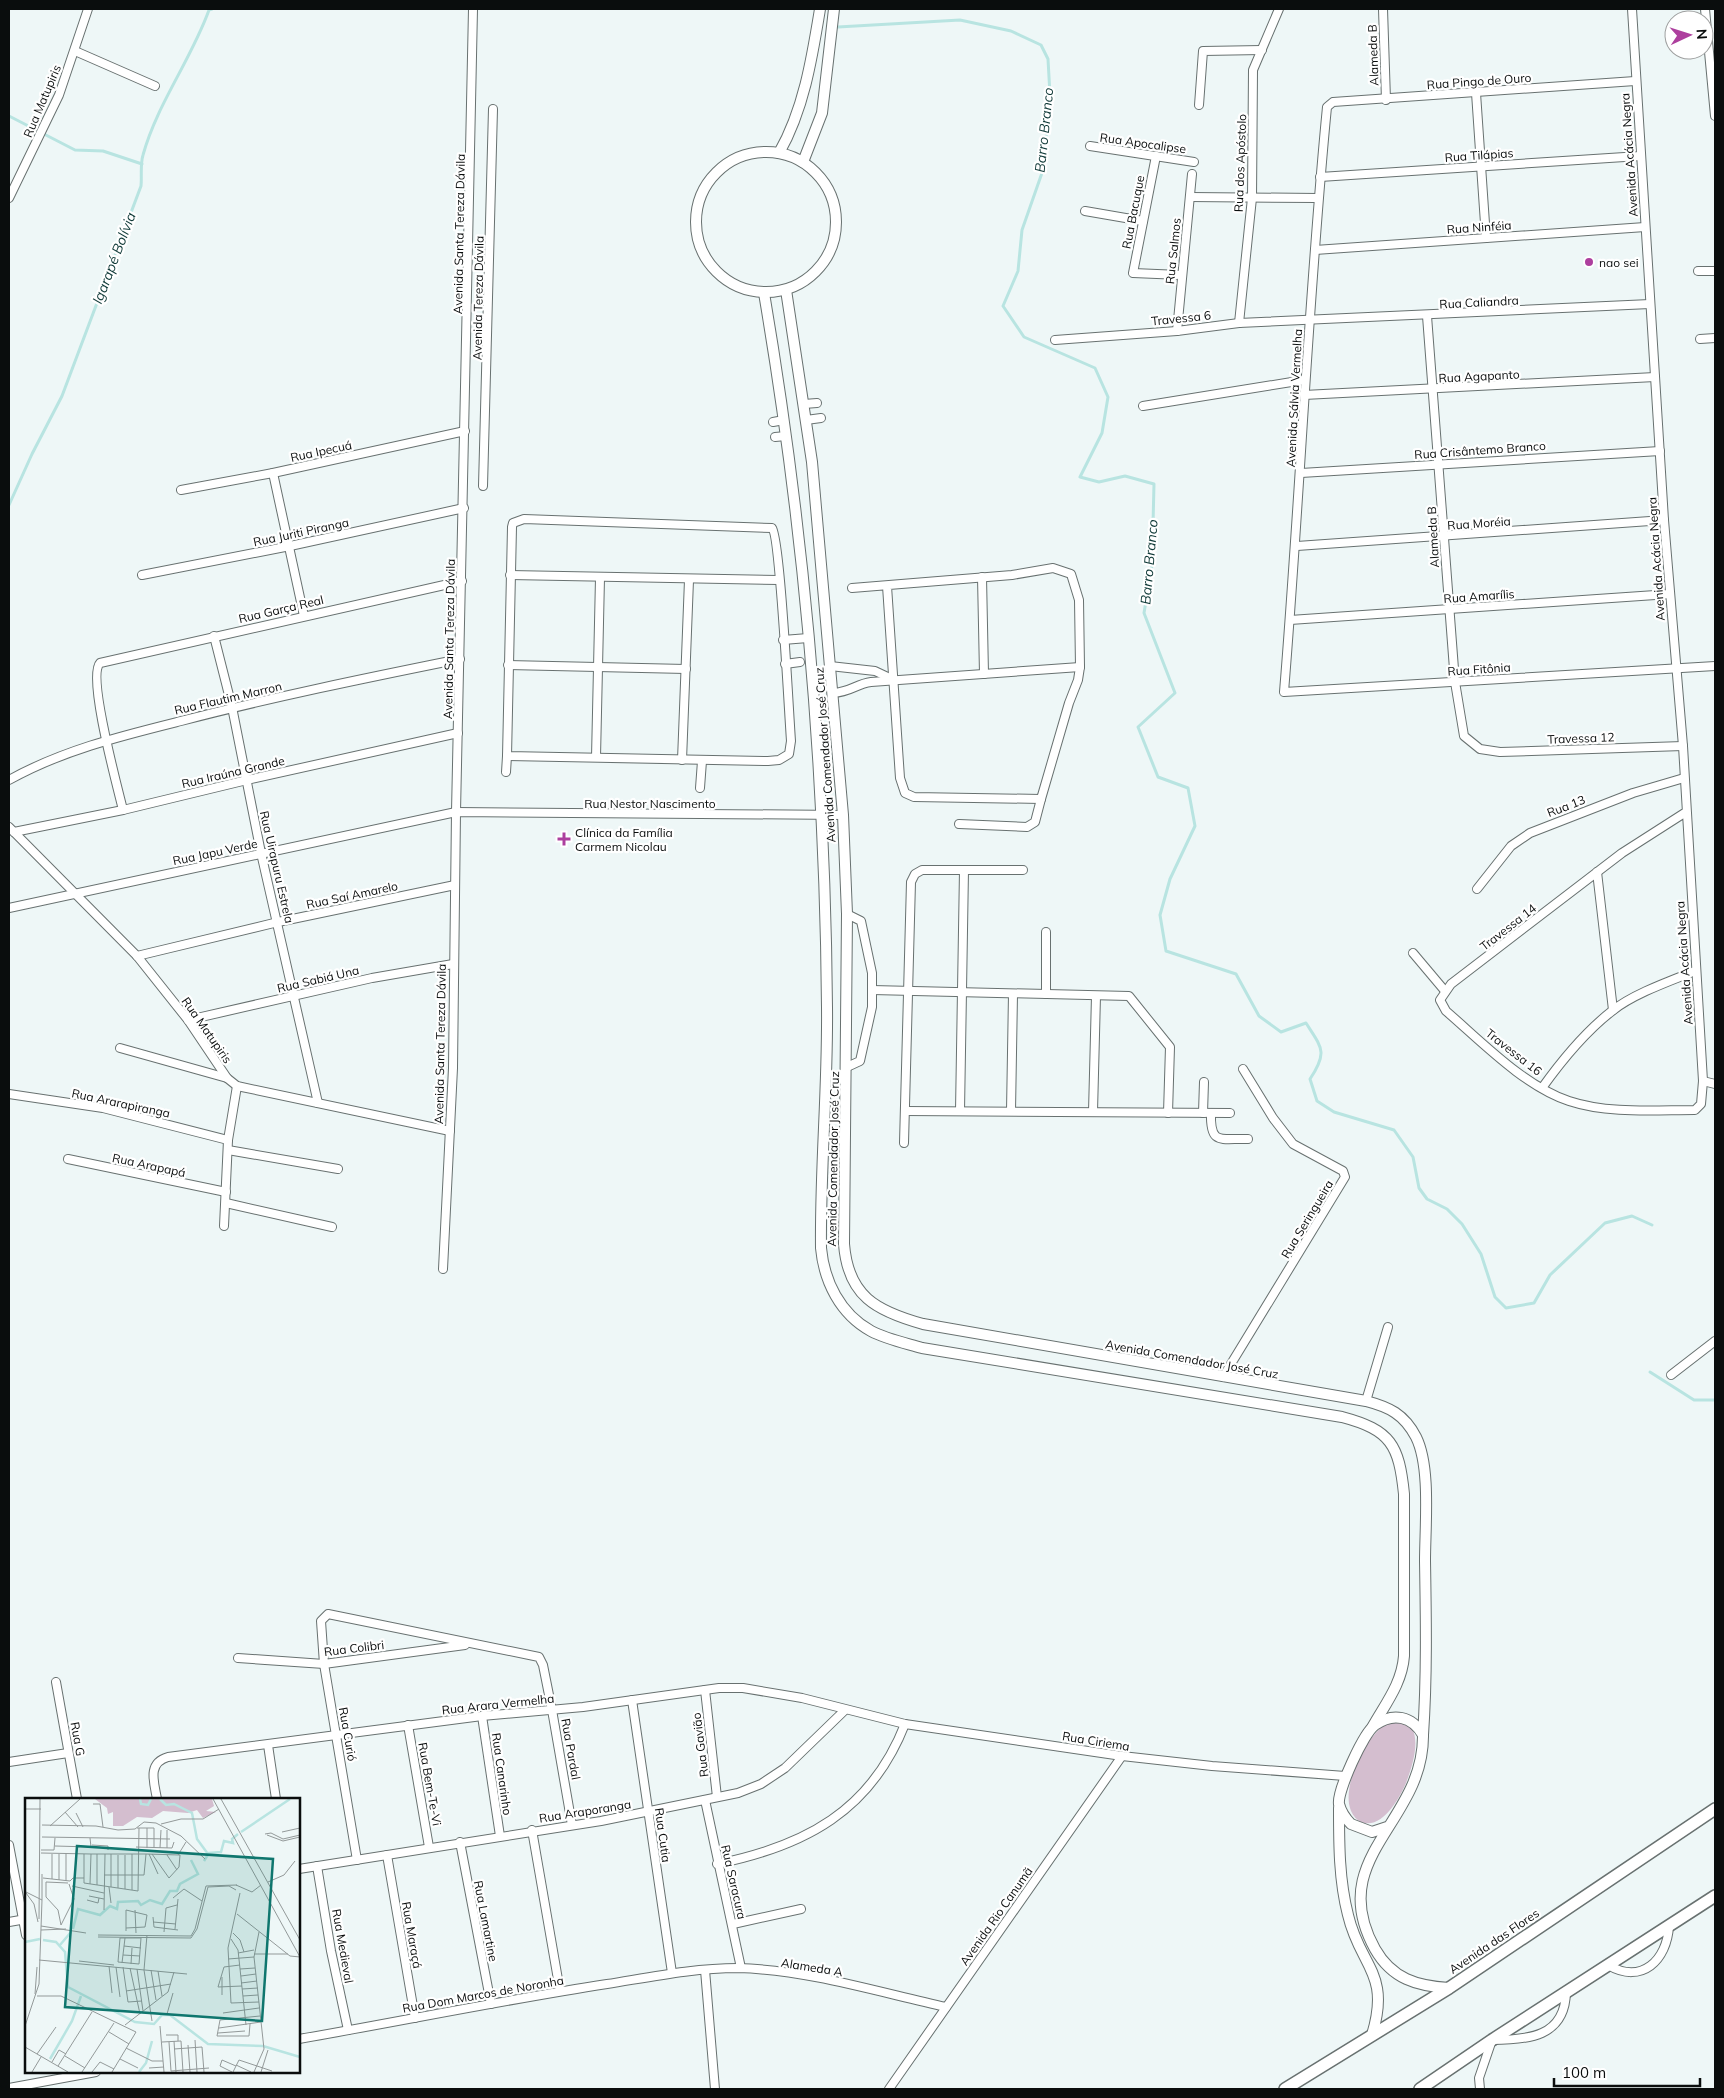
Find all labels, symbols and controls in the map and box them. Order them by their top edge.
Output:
north arrow [1664,10,1714,60]
street label: Alameda B [1364,24,1382,86]
text: N [1693,28,1711,40]
street label: Rua Matupiris [20,62,64,140]
street label: Rua Pingo de Ouro [1426,70,1532,92]
water label: Barro Branco [1031,87,1057,173]
street label: Avenida Acácia Negra [1617,93,1641,217]
street label: Rua dos Apóstolo [1231,114,1249,212]
street label: Rua Apocalipse [1099,130,1187,156]
street label: Rua Tilápias [1444,145,1514,165]
street label: Avenida Santa Tereza Dávila [450,154,468,314]
street label: Rua Bacuque [1119,174,1147,250]
water label: Igarapé Bolívia [88,210,140,306]
street label: Rua Salmos [1162,217,1184,285]
street label: Rua Ninféia [1446,217,1512,237]
street label: Avenida Tereza Dávila [469,236,487,360]
place label: nao sei [1599,255,1639,270]
marker: nao sei [1583,256,1595,268]
street label: Rua Caliandra [1439,292,1519,312]
street label: Travessa 6 [1150,307,1212,329]
street label: Avenida Sálvia Vermelha [1283,328,1305,468]
street label: Rua Agapanto [1438,366,1520,386]
street label: Rua Ipecuá [289,437,353,465]
street label: Rua Crisântemo Branco [1414,438,1546,462]
street label: Avenida Acácia Negra [1644,497,1668,621]
street label: Alameda B [1424,506,1442,568]
street label: Rua Moréia [1447,513,1511,533]
street label: Rua Juriti Piranga [252,515,350,549]
water label: Barro Branco [1136,519,1162,605]
street label: Avenida Santa Tereza Dávila [440,559,458,719]
street label: Rua Amarílis [1443,586,1515,606]
street label: Rua Garça Real [237,592,325,626]
street label: Rua Fitônia [1447,659,1511,679]
street label: Avenida Comendador José Cruz [811,667,839,843]
street label: Rua Flautim Marron [173,678,283,718]
street label: Travessa 12 [1547,729,1615,747]
street label: Rua Iraúna Grande [180,753,286,791]
street label: Rua 13 [1545,792,1587,820]
street label: Rua Nestor Nascimento [584,796,716,811]
street label: Rua Uirapuru Estrela [257,809,297,925]
place label: Clínica da Família Carmem Nicolau [575,825,673,854]
marker: Clínica da Família Carmem Nicolau [557,832,571,846]
street label: Rua Japu Verde [171,836,259,868]
street label: Rua Saí Amarelo [305,878,399,912]
street label: Travessa 14 [1477,900,1539,954]
street label: Avenida Acácia Negra [1672,901,1696,1025]
street label: Rua Sabiá Una [276,962,360,996]
street label: Avenida Santa Tereza Dávila [431,964,449,1124]
street label: Rua Matupiris [179,994,235,1066]
street label: Travessa 16 [1483,1025,1545,1079]
street label: Avenida Comendador José Cruz [824,1071,842,1247]
street label: Rua Ararapiranga [70,1085,172,1121]
street label: Rua Arapapá [111,1150,187,1180]
street label: Rua Seringueira [1278,1177,1336,1261]
street label: Avenida Comendador José Cruz [1104,1336,1280,1382]
street label: Rua Colibri [323,1637,385,1659]
street label: Rua Arara Vermelha [441,1691,555,1717]
street label: Rua Curió [336,1706,360,1762]
street label: Rua Gavião [689,1712,711,1778]
street label: Rua Pardal [558,1717,584,1781]
street label: Rua G [68,1721,88,1757]
street label: Rua Ciriema [1061,1728,1131,1754]
street label: Rua Canarinho [489,1732,515,1816]
street label: Rua Bem-Te-Vi [415,1741,445,1827]
street label: Rua Araporanga [538,1796,632,1826]
inset map [25,1798,300,2073]
street label: Rua Cutia [652,1807,674,1863]
street label: Rua Saracura [718,1843,750,1921]
street label: Avenida Rio Canumã [956,1864,1036,1968]
street label: Rua Lamartine [471,1879,501,1963]
street label: Rua Maraçá [399,1900,425,1970]
street label: Avenida das Flores [1446,1905,1542,1977]
street label: Rua Medieval [329,1908,357,1984]
street label: Alameda A [780,1955,844,1979]
street label: Rua Dom Marcos de Noronha [401,1972,565,2016]
scale bar [1554,2056,1700,2088]
text: 100 m [1562,2063,1606,2082]

